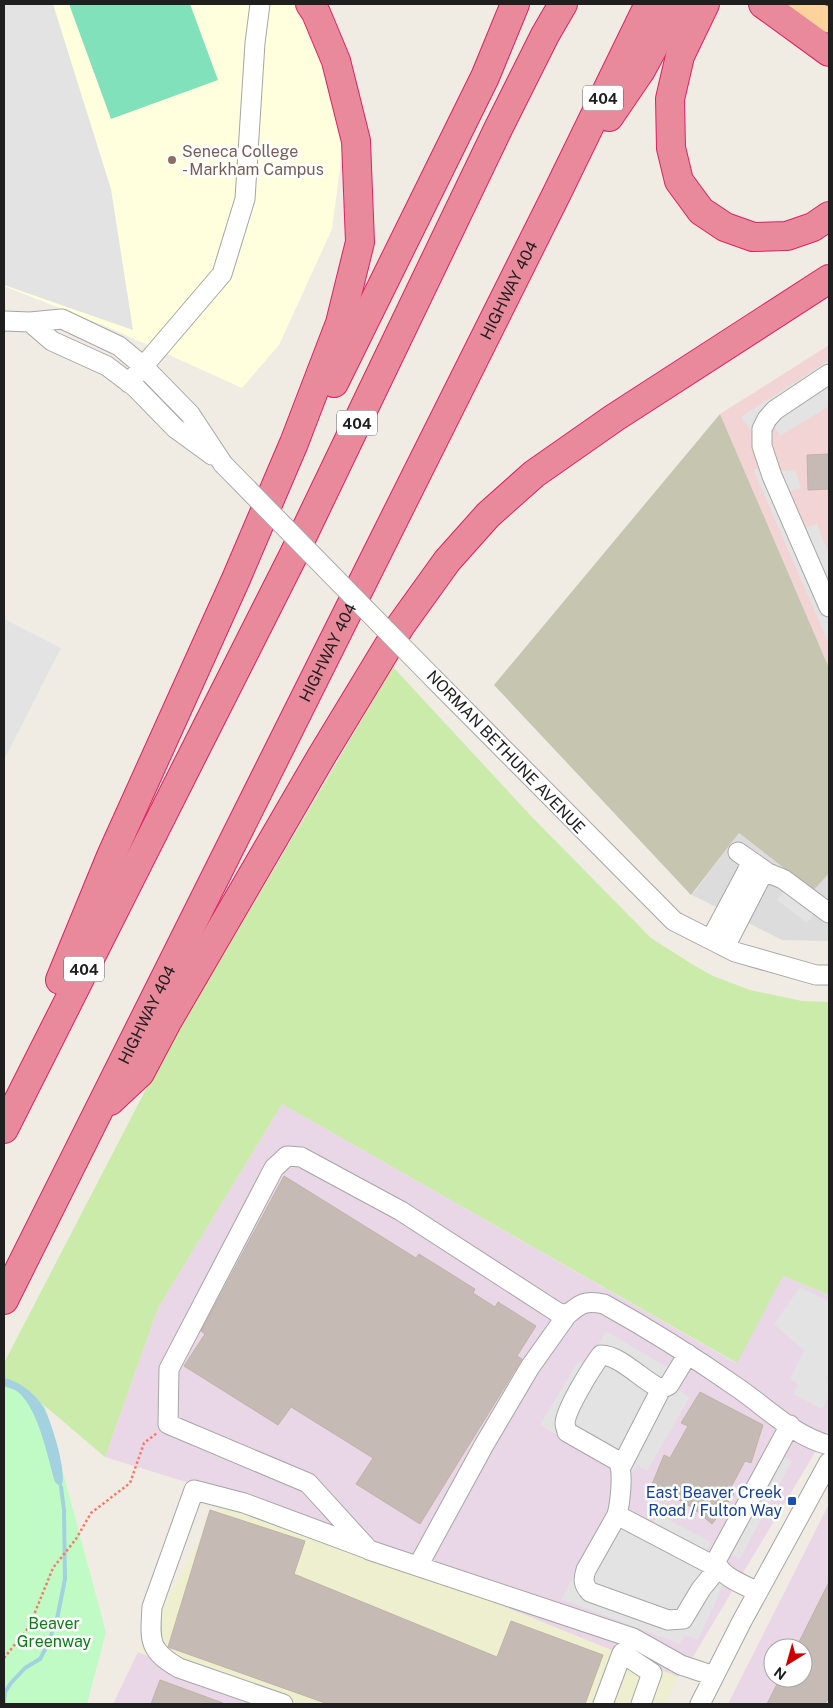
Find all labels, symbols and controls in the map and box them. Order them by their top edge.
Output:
road number: 404 [583,86,623,110]
place label: Seneca College - Markham Campus [182,142,324,179]
marker: Seneca College - Markham Campus [166,154,178,166]
street label: HIGHWAY 404 [476,238,541,342]
road number: 404 [337,410,377,436]
street label: HIGHWAY 404 [295,600,360,705]
street label: NORMAN BETHUNE AVENUE [423,667,589,837]
road number: 404 [64,956,104,982]
street label: HIGHWAY 404 [114,962,179,1067]
place label: East Beaver Creek Road / Fulton Way [646,1483,782,1520]
marker: East Beaver Creek Road / Fulton Way [786,1495,798,1507]
park label: Beaver Greenway [17,1614,92,1651]
north arrow [763,1638,813,1688]
text: N [771,1664,789,1683]

